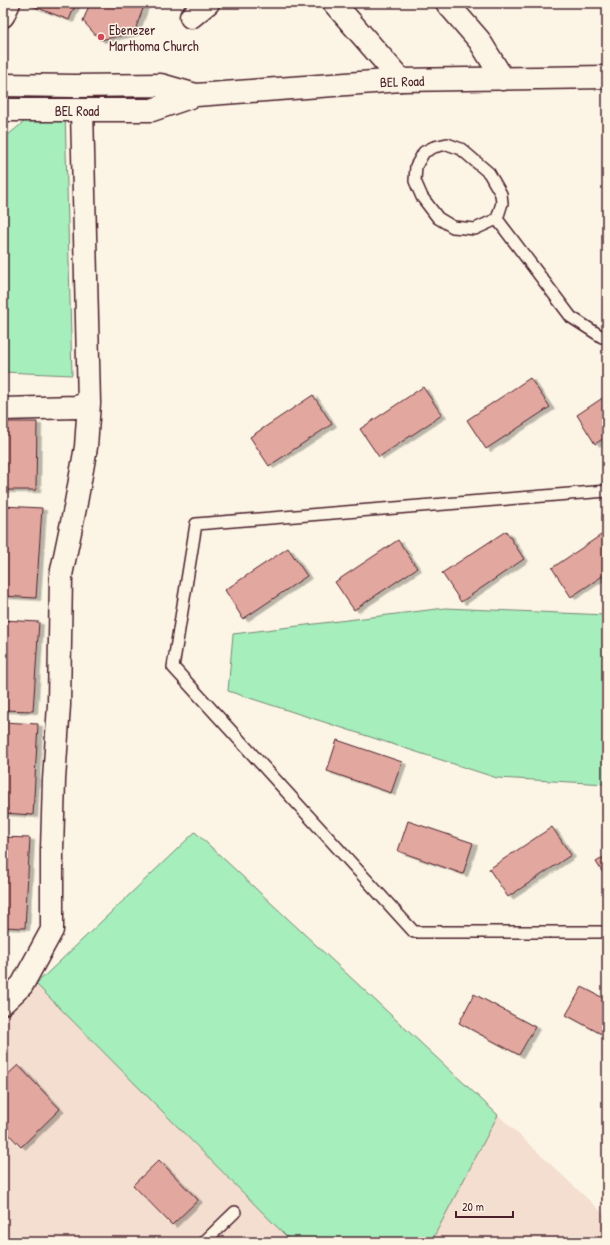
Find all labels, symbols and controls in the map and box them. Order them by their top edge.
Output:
place label: Ebenezer Marthoma Church [109,20,199,55]
marker: Ebenezer Marthoma Church [96,32,106,42]
street label: BEL Road [379,71,425,91]
street label: BEL Road [55,101,100,120]
scale bar [456,1193,513,1219]
text: 20 m [462,1198,484,1215]

